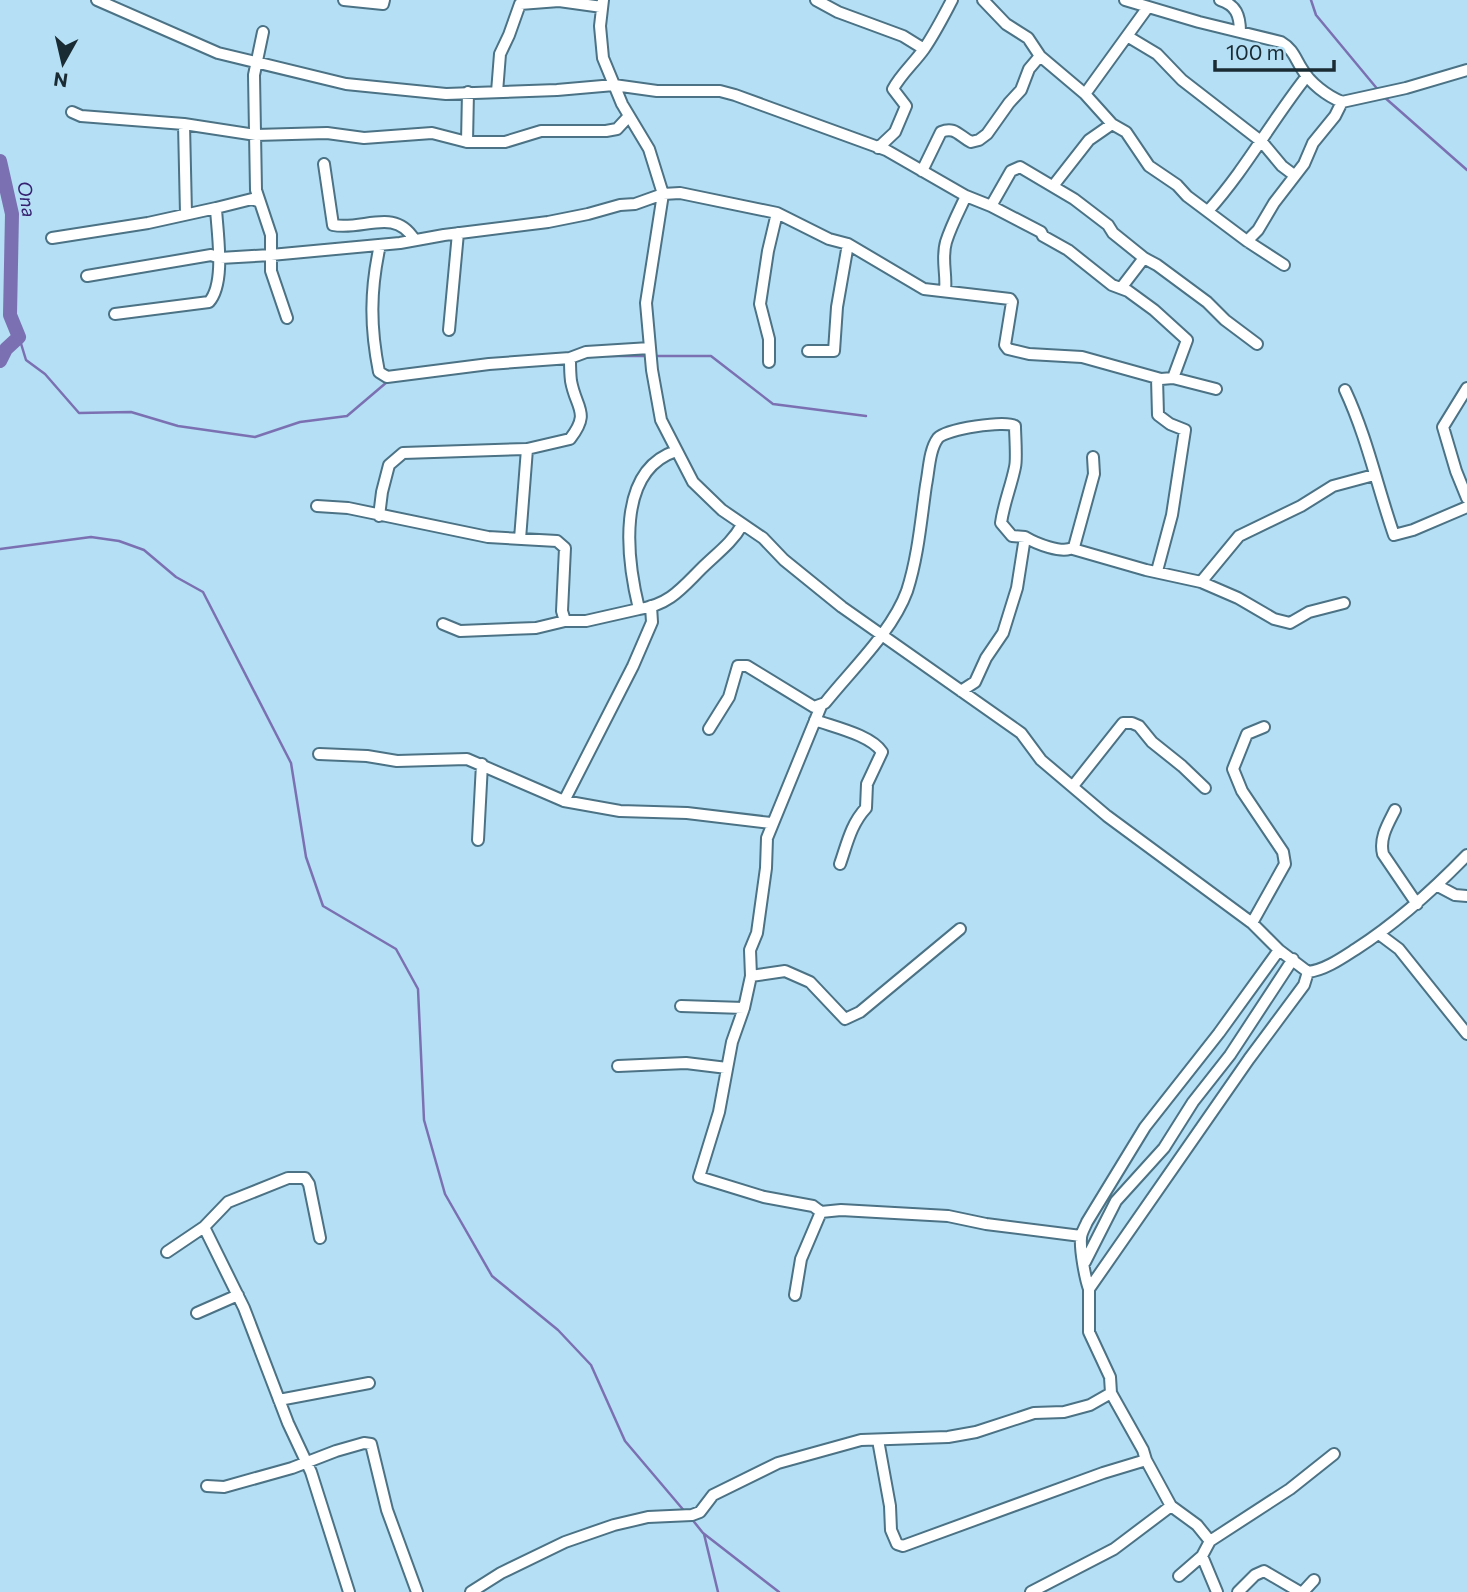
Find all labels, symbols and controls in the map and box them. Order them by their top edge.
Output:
north arrow [28,28,98,98]
scale bar [1215,28,1334,72]
text: 100 m [1226,39,1285,64]
text: N [52,68,69,93]
water label: Ona [13,179,42,219]

